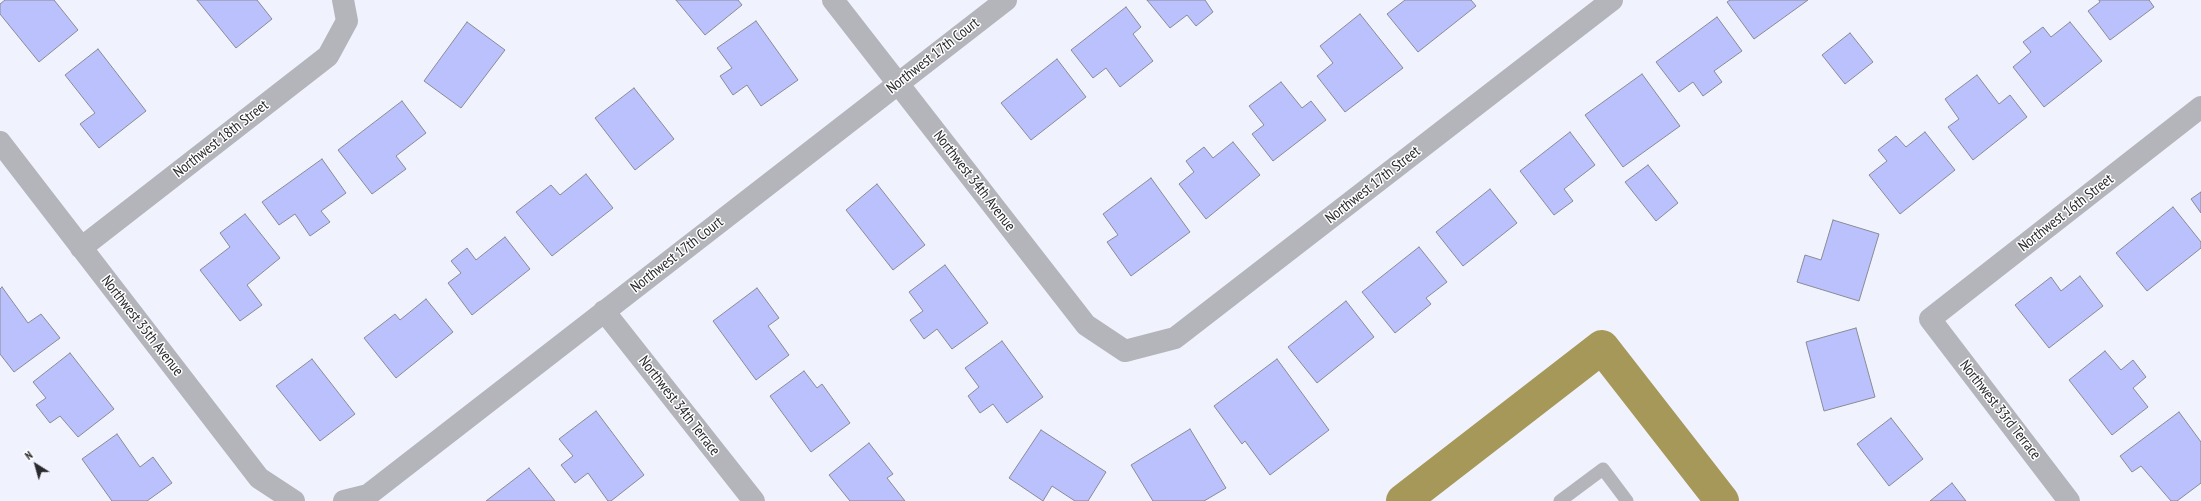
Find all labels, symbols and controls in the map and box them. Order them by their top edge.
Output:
street label: Northwest 17th Court [883,14,983,98]
street label: Northwest 18th Street [170,96,272,182]
street label: Northwest 34th Avenue [929,127,1019,235]
street label: Northwest 17th Street [1322,142,1424,228]
street label: Northwest 16th Street [2015,170,2117,256]
street label: Northwest 17th Court [627,213,727,297]
street label: Northwest 35th Avenue [97,272,187,380]
street label: Northwest 34th Terrace [635,353,723,459]
street label: Northwest 33rd Terrace [1956,357,2044,463]
north arrow [16,445,56,485]
text: N [22,448,35,463]

